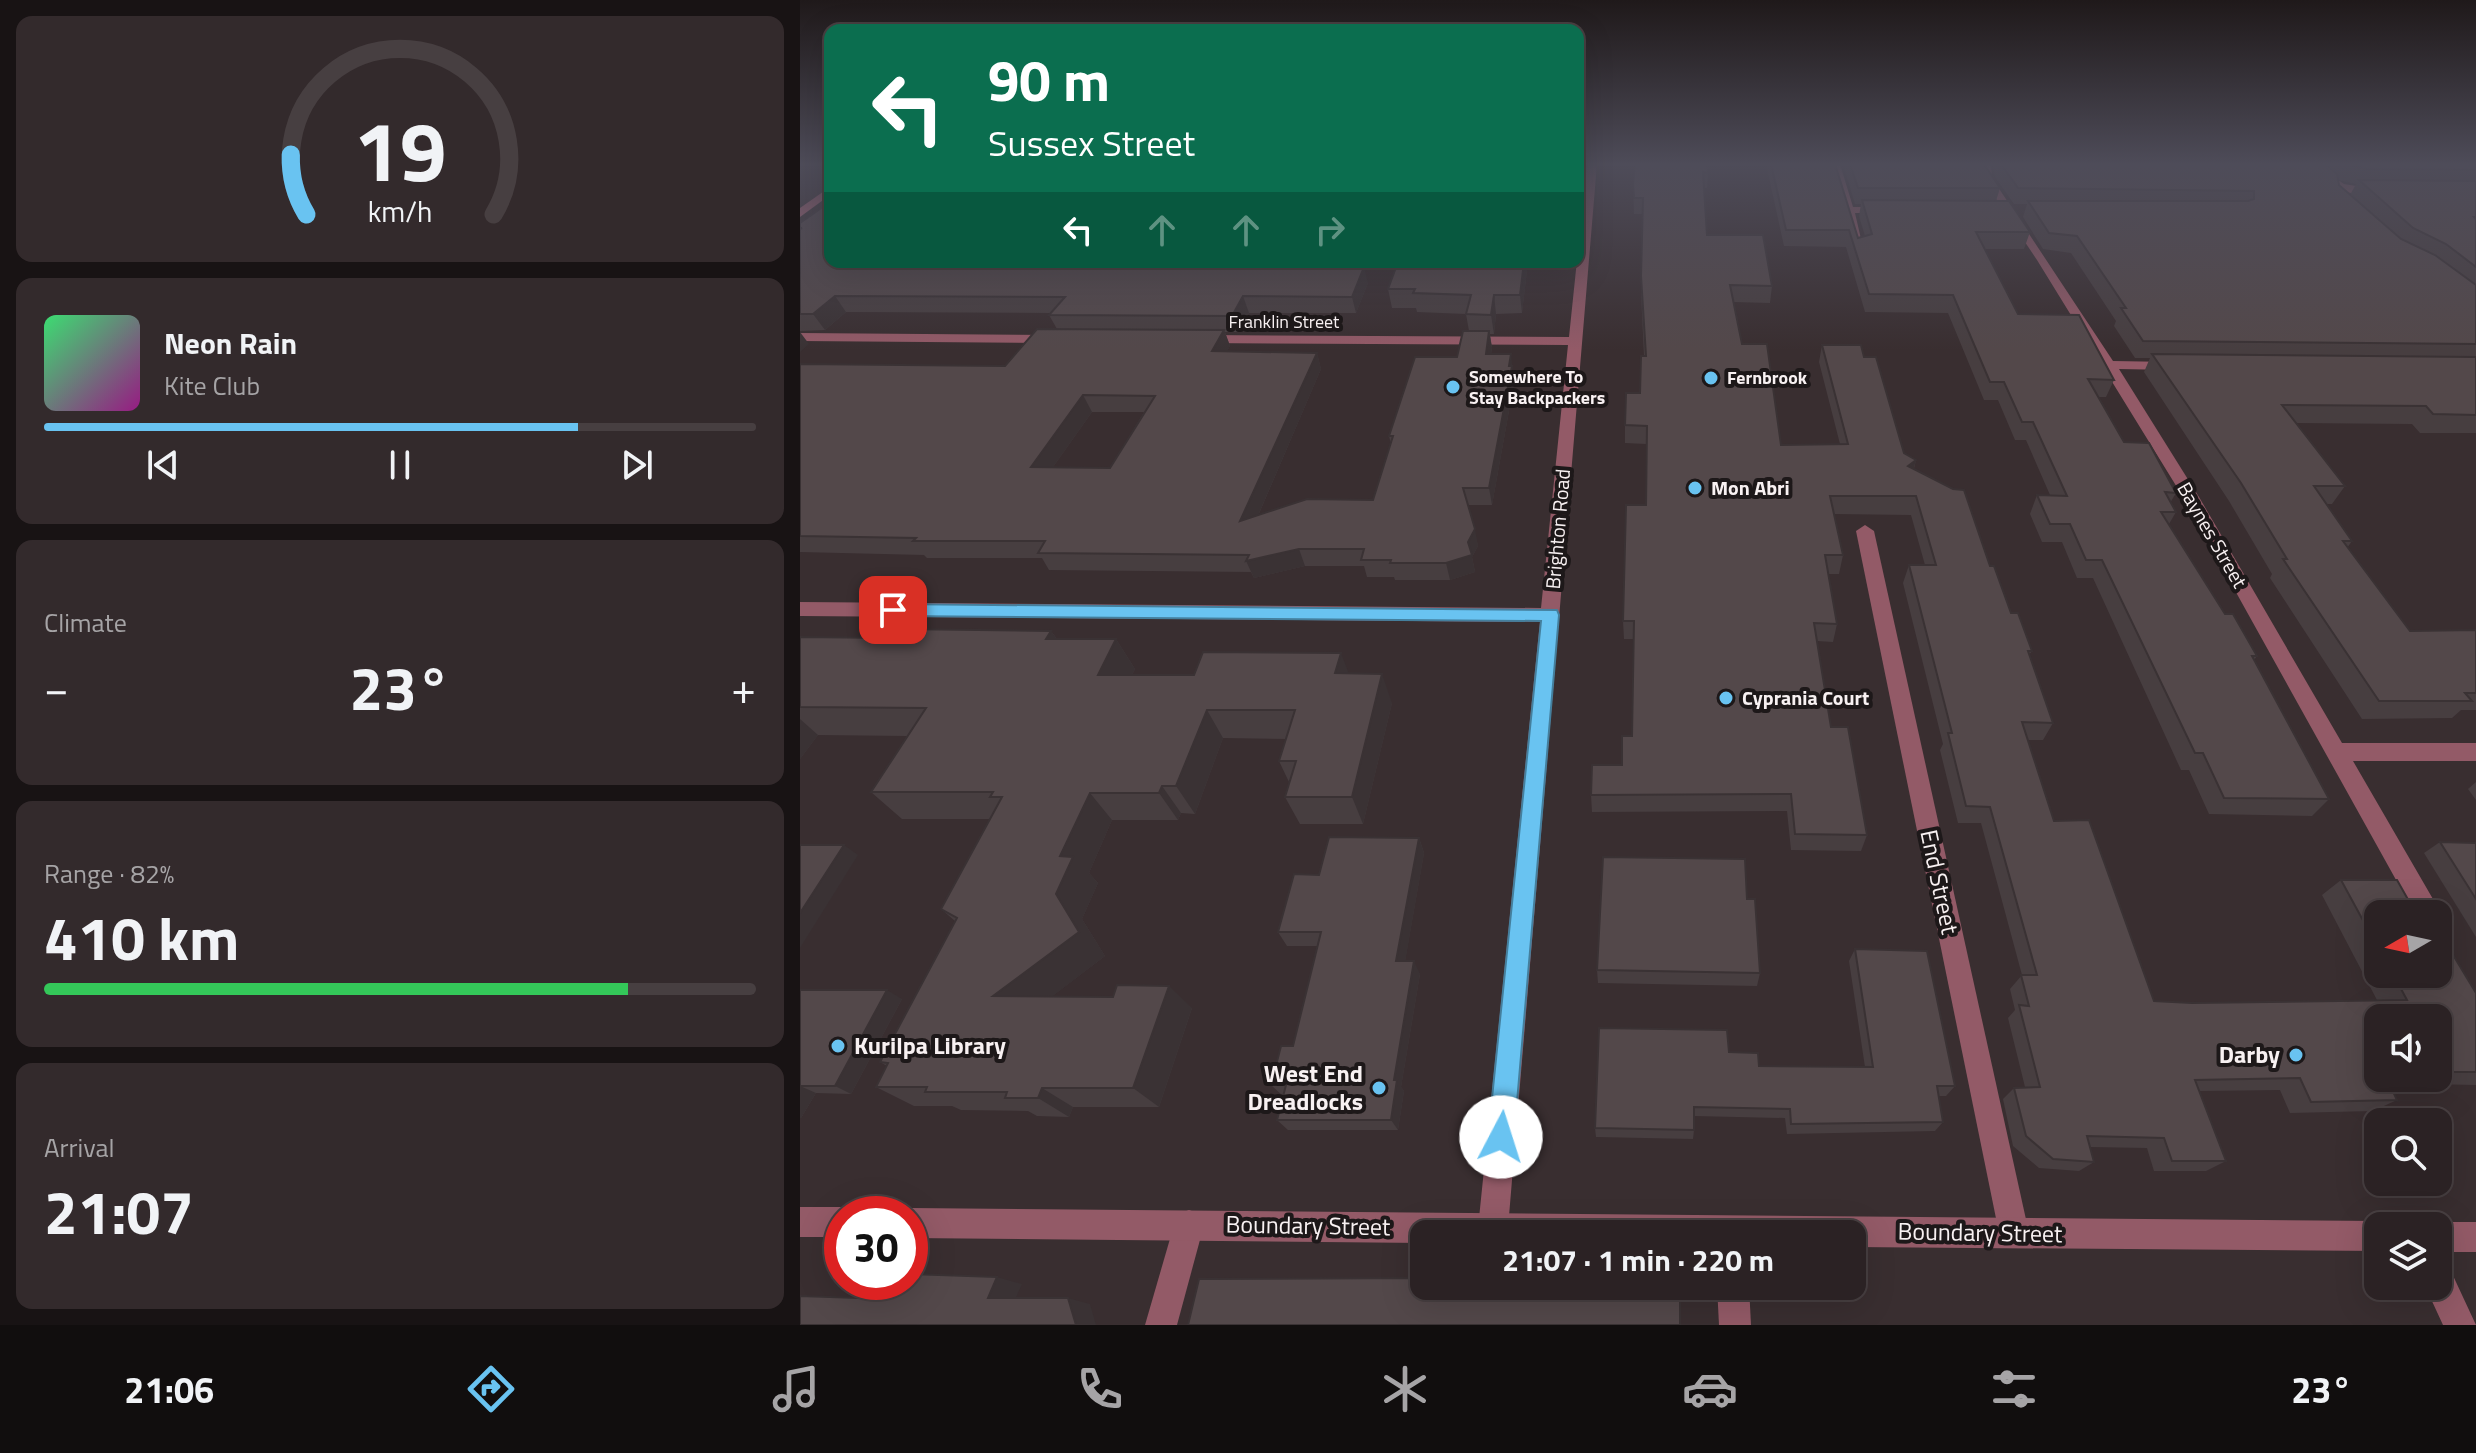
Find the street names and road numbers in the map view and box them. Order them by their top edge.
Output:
street label: Franklin Street [1229,308,1340,335]
street label: Brighton Road [1537,468,1578,590]
street label: Baynes Street [2170,476,2255,594]
street label: End Street [1911,826,1969,938]
street label: Boundary Street [1225,1206,1391,1244]
street label: Boundary Street [1897,1213,2063,1251]

